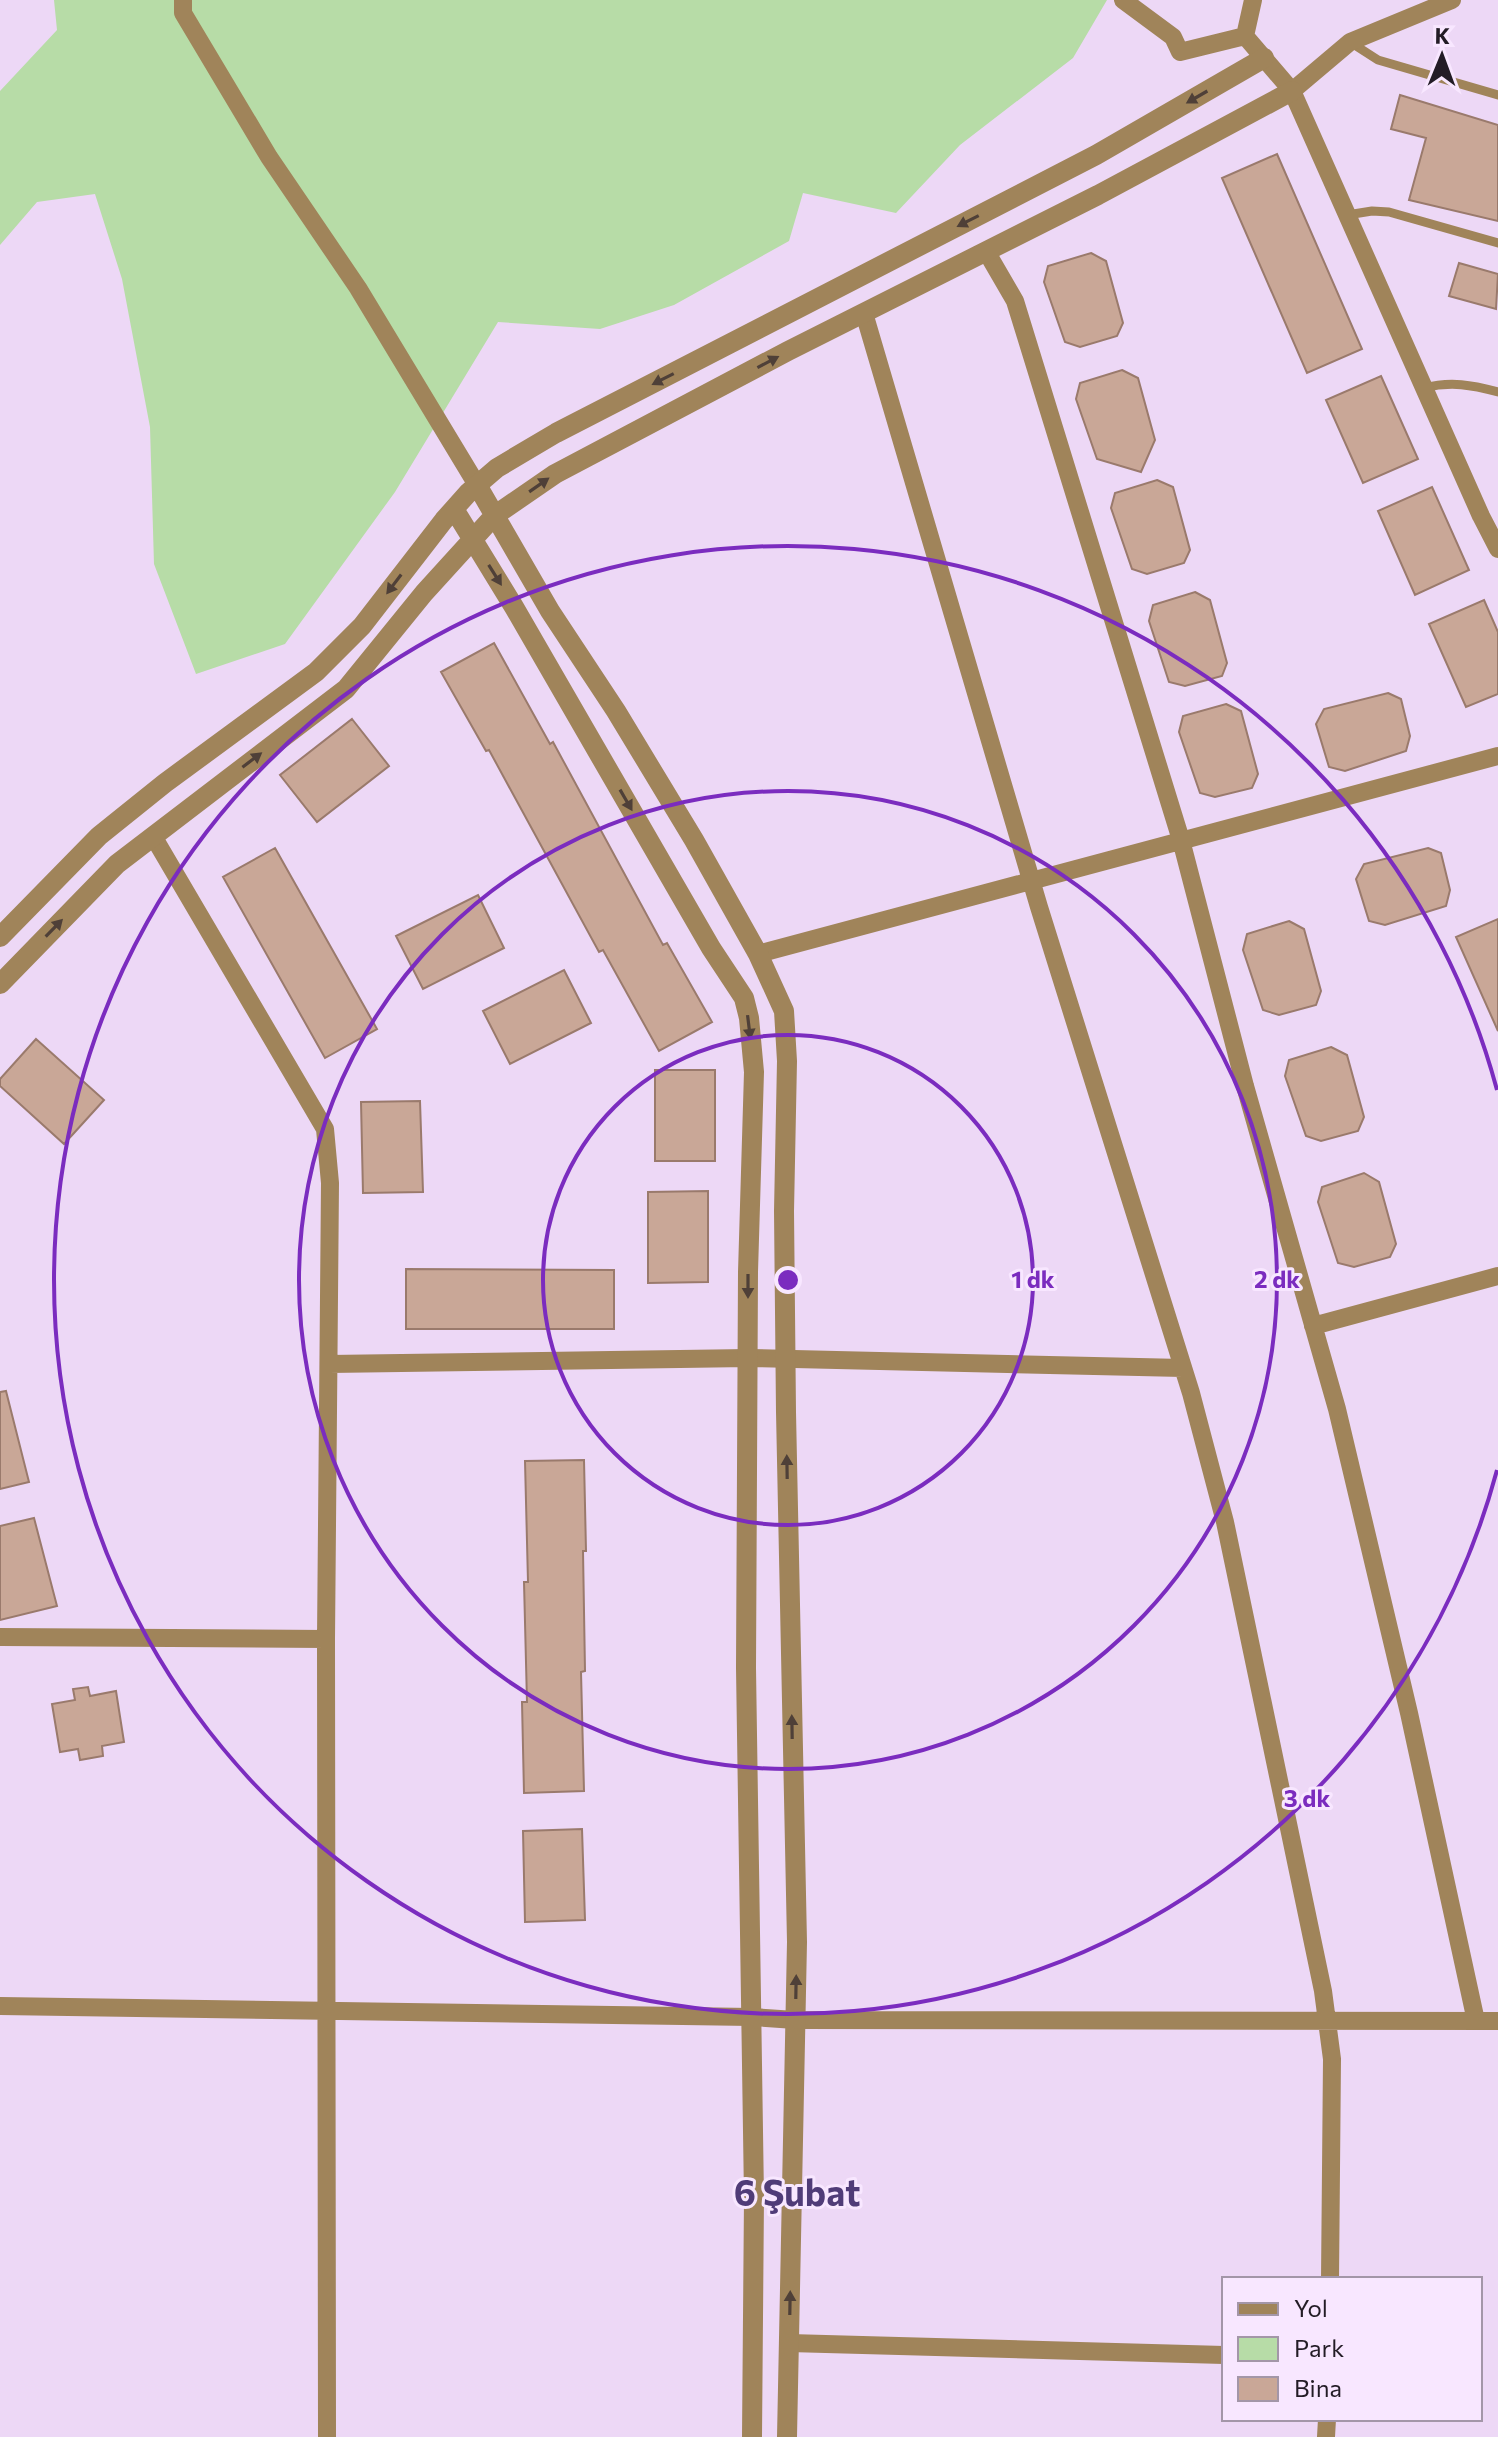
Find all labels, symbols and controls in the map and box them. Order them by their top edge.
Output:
north arrow [1402,16,1482,96]
text: K [1434,22,1450,49]
one-way arrow [1186,90,1208,104]
one-way arrow [957,215,980,228]
one-way arrow [756,355,779,368]
one-way arrow [651,372,674,386]
one-way arrow [528,478,549,493]
one-way arrow [487,564,501,586]
one-way arrow [386,574,402,594]
one-way arrow [242,753,263,769]
one-way arrow [619,789,633,811]
one-way arrow [45,919,63,938]
one-way arrow [743,1015,756,1040]
text: 1 dk [1011,1264,1055,1293]
text: 2 dk [1254,1264,1300,1293]
centre of rings [774,1266,802,1294]
one-way arrow [742,1274,754,1299]
one-way arrow [781,1454,793,1479]
one-way arrow [786,1714,798,1739]
text: 3 dk [1284,1783,1330,1812]
one-way arrow [789,1974,802,1999]
district label: 6 Şubat [734,2169,860,2214]
legend [1222,2277,1482,2421]
one-way arrow [783,2290,796,2315]
text: Yol [1294,2293,1328,2322]
text: Park [1294,2333,1344,2362]
text: Bina [1294,2373,1342,2402]

